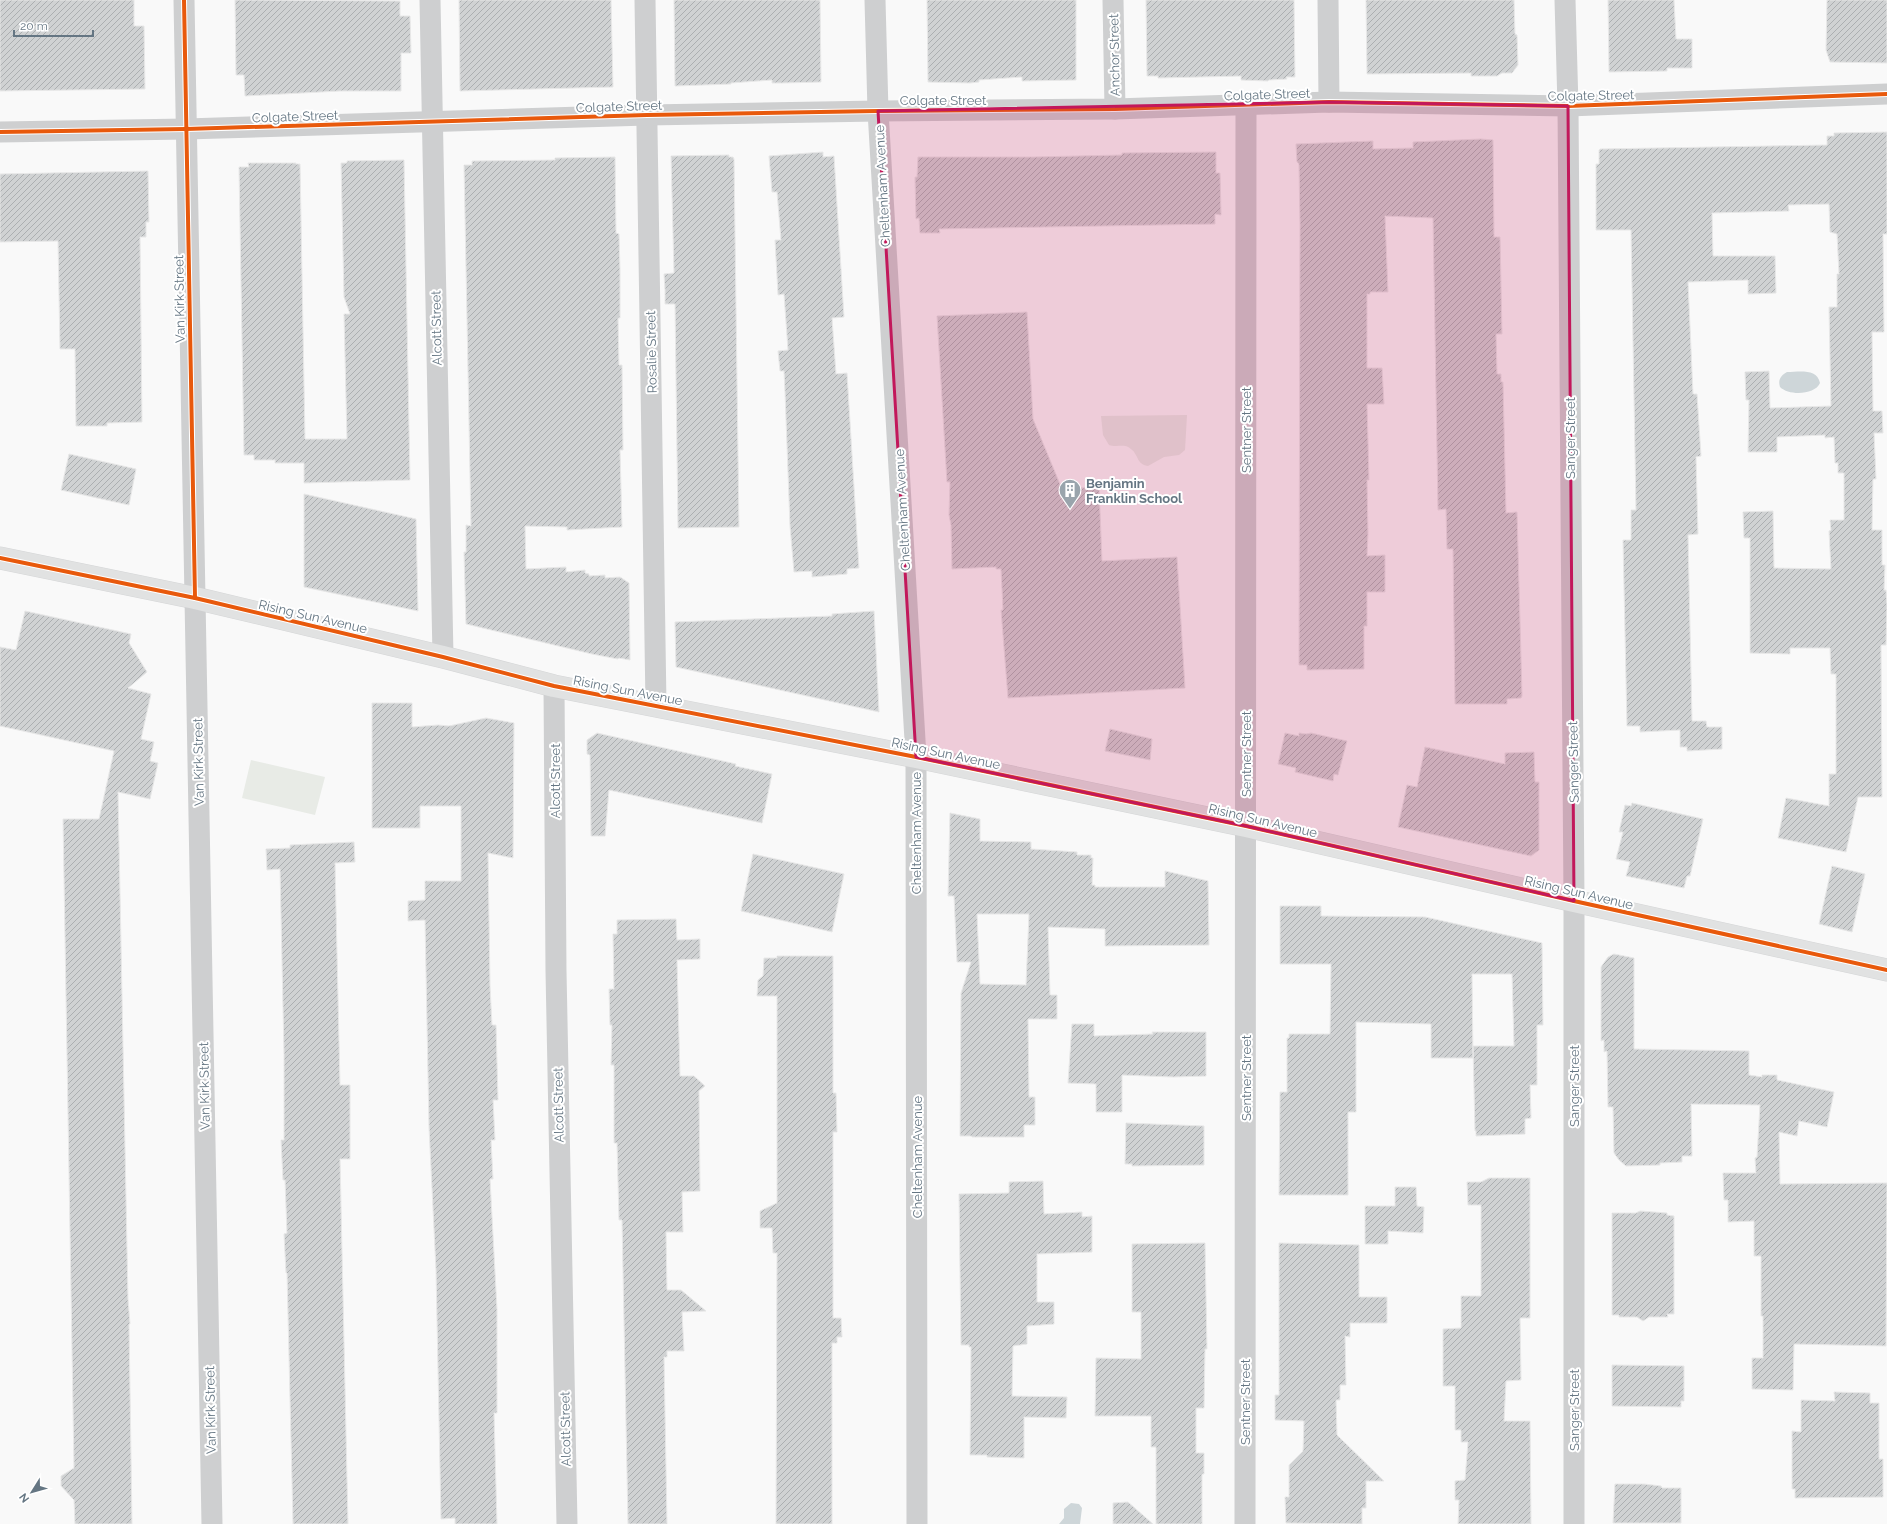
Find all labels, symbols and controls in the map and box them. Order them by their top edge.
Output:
scale bar [14,12,93,38]
street label: Anchor Street [1106,13,1123,96]
text: 20 m [20,19,48,33]
street label: Colgate Street [1224,85,1311,104]
street label: Colgate Street [1548,87,1635,104]
street label: Colgate Street [900,93,987,108]
street label: Colgate Street [576,97,663,116]
street label: Colgate Street [252,107,339,126]
street label: Cheltenham Avenue [872,124,893,247]
street label: Van Kirk Street [171,254,188,343]
street label: Alcott Street [428,290,445,366]
street label: Rosalie Street [643,310,660,393]
street label: Sentner Street [1239,386,1254,473]
street label: Sanger Street [1563,396,1578,479]
street label: Cheltenham Avenue [892,448,913,571]
place label: Benjamin Franklin School [1086,476,1183,506]
building icon: Benjamin Franklin School [1057,477,1083,510]
street label: Rising Sun Avenue [257,597,369,636]
street label: Rising Sun Avenue [572,673,684,709]
street label: Sentner Street [1239,710,1254,797]
street label: Van Kirk Street [190,717,207,806]
street label: Sanger Street [1565,720,1582,803]
street label: Rising Sun Avenue [890,735,1002,772]
street label: Alcott Street [548,743,563,819]
street label: Cheltenham Avenue [909,772,924,894]
street label: Rising Sun Avenue [1207,801,1319,840]
street label: Rising Sun Avenue [1523,873,1635,912]
street label: Sentner Street [1239,1034,1254,1121]
street label: Van Kirk Street [196,1041,213,1130]
street label: Sanger Street [1567,1044,1582,1127]
street label: Alcott Street [550,1067,567,1143]
street label: Cheltenham Avenue [910,1096,925,1218]
street label: Sentner Street [1238,1358,1253,1445]
street label: Van Kirk Street [202,1365,219,1454]
street label: Sanger Street [1567,1368,1582,1451]
street label: Alcott Street [557,1391,574,1467]
north arrow [12,1472,52,1512]
text: N [17,1490,32,1505]

